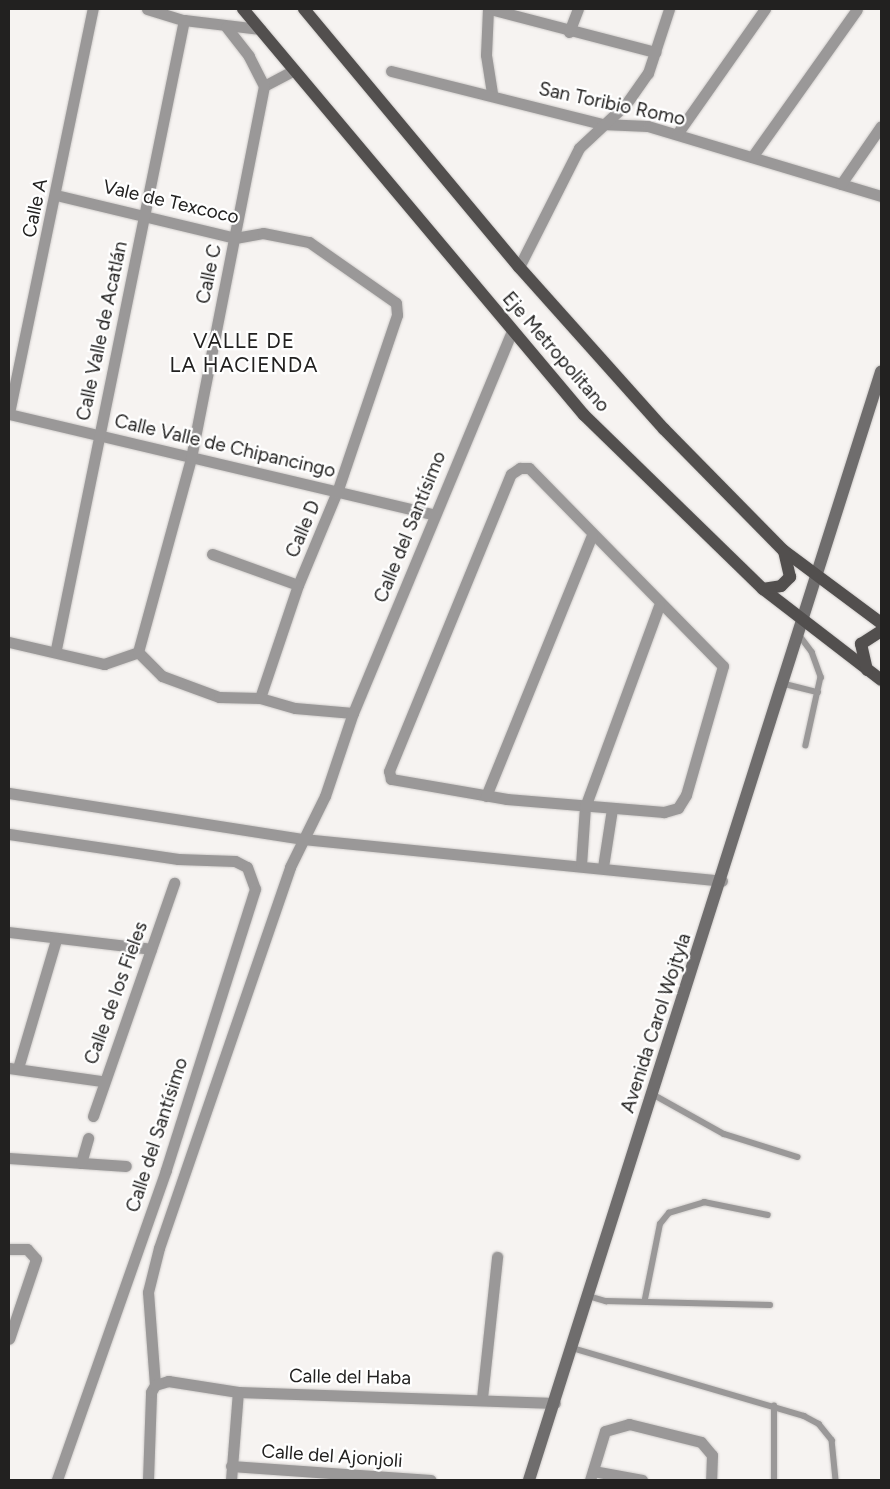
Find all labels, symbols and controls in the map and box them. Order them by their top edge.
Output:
street label: San Toribio Romo [537,77,687,131]
street label: Vale de Texcoco [101,175,241,229]
street label: Calle A [18,176,52,240]
street label: Calle Valle de Acatlán [72,239,132,423]
street label: Calle C [192,242,226,306]
street label: Eje Metropolitano [498,287,614,417]
district label: VALLE DE LA HACIENDA [168,328,320,378]
street label: Calle Valle de Chipancingo [112,409,338,483]
street label: Calle del Santísimo [369,448,451,606]
street label: Calle D [281,497,325,561]
street label: Calle de los Fieles [80,918,152,1068]
street label: Avenida Carol Wojtyla [616,930,696,1116]
street label: Calle del Santísimo [121,1055,193,1215]
street label: Calle del Haba [289,1365,411,1389]
street label: Calle del Ajonjoli [261,1440,403,1472]

